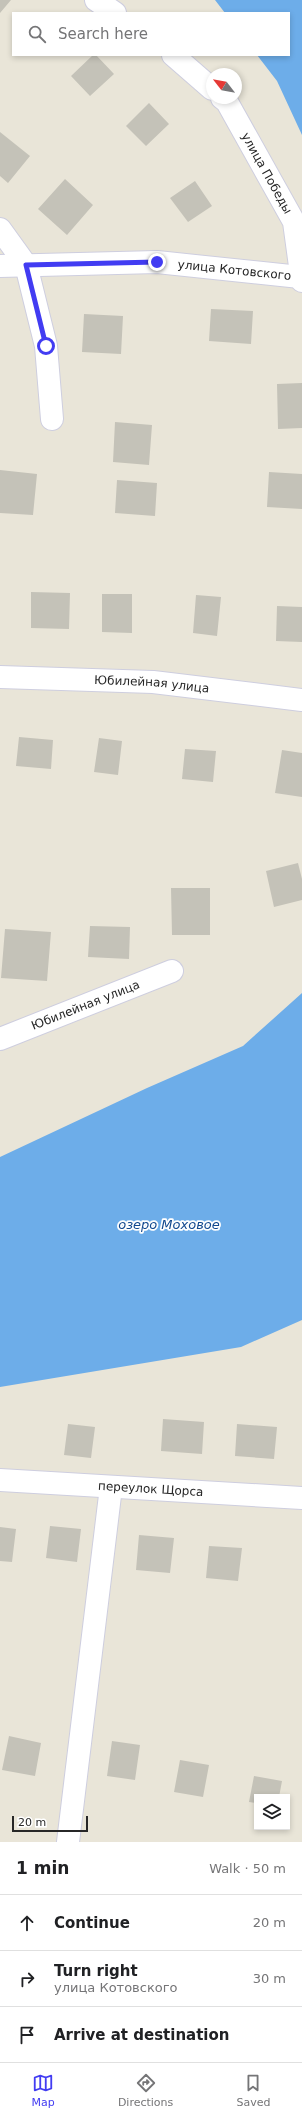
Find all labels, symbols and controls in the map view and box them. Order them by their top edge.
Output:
search box [12,12,290,56]
icon: search [26,23,48,45]
text: Search here [58,25,148,43]
north arrow [206,68,242,104]
street label: улица Победы [239,130,295,216]
route end [148,253,166,271]
street label: улица Котовского [177,257,292,283]
route start [37,337,55,355]
street label: Юбилейная улица [94,673,210,696]
street label: Юбилейная улица [29,977,142,1033]
water label: озеро Моховое [118,1217,220,1232]
street label: переулок Щорса [98,1479,204,1499]
map controls [254,1794,290,1830]
button: layers [254,1794,290,1830]
scale bar [12,1814,88,1833]
text: 20 m [18,1816,46,1829]
text: 1 min [16,1858,69,1878]
text: Walk · 50 m [209,1861,286,1876]
icon: ahead [16,1912,38,1934]
text: Continue [54,1914,130,1932]
text: 20 m [253,1915,286,1930]
text: Turn right [54,1962,138,1980]
icon: right [16,1968,38,1990]
text: 30 m [253,1971,286,1986]
text: улица Котовского [54,1980,178,1995]
icon: arrive [16,2024,38,2046]
text: Arrive at destination [54,2026,229,2044]
tab: Map [32,2072,55,2109]
tab: Directions [118,2072,173,2109]
tab: Saved [236,2072,270,2109]

